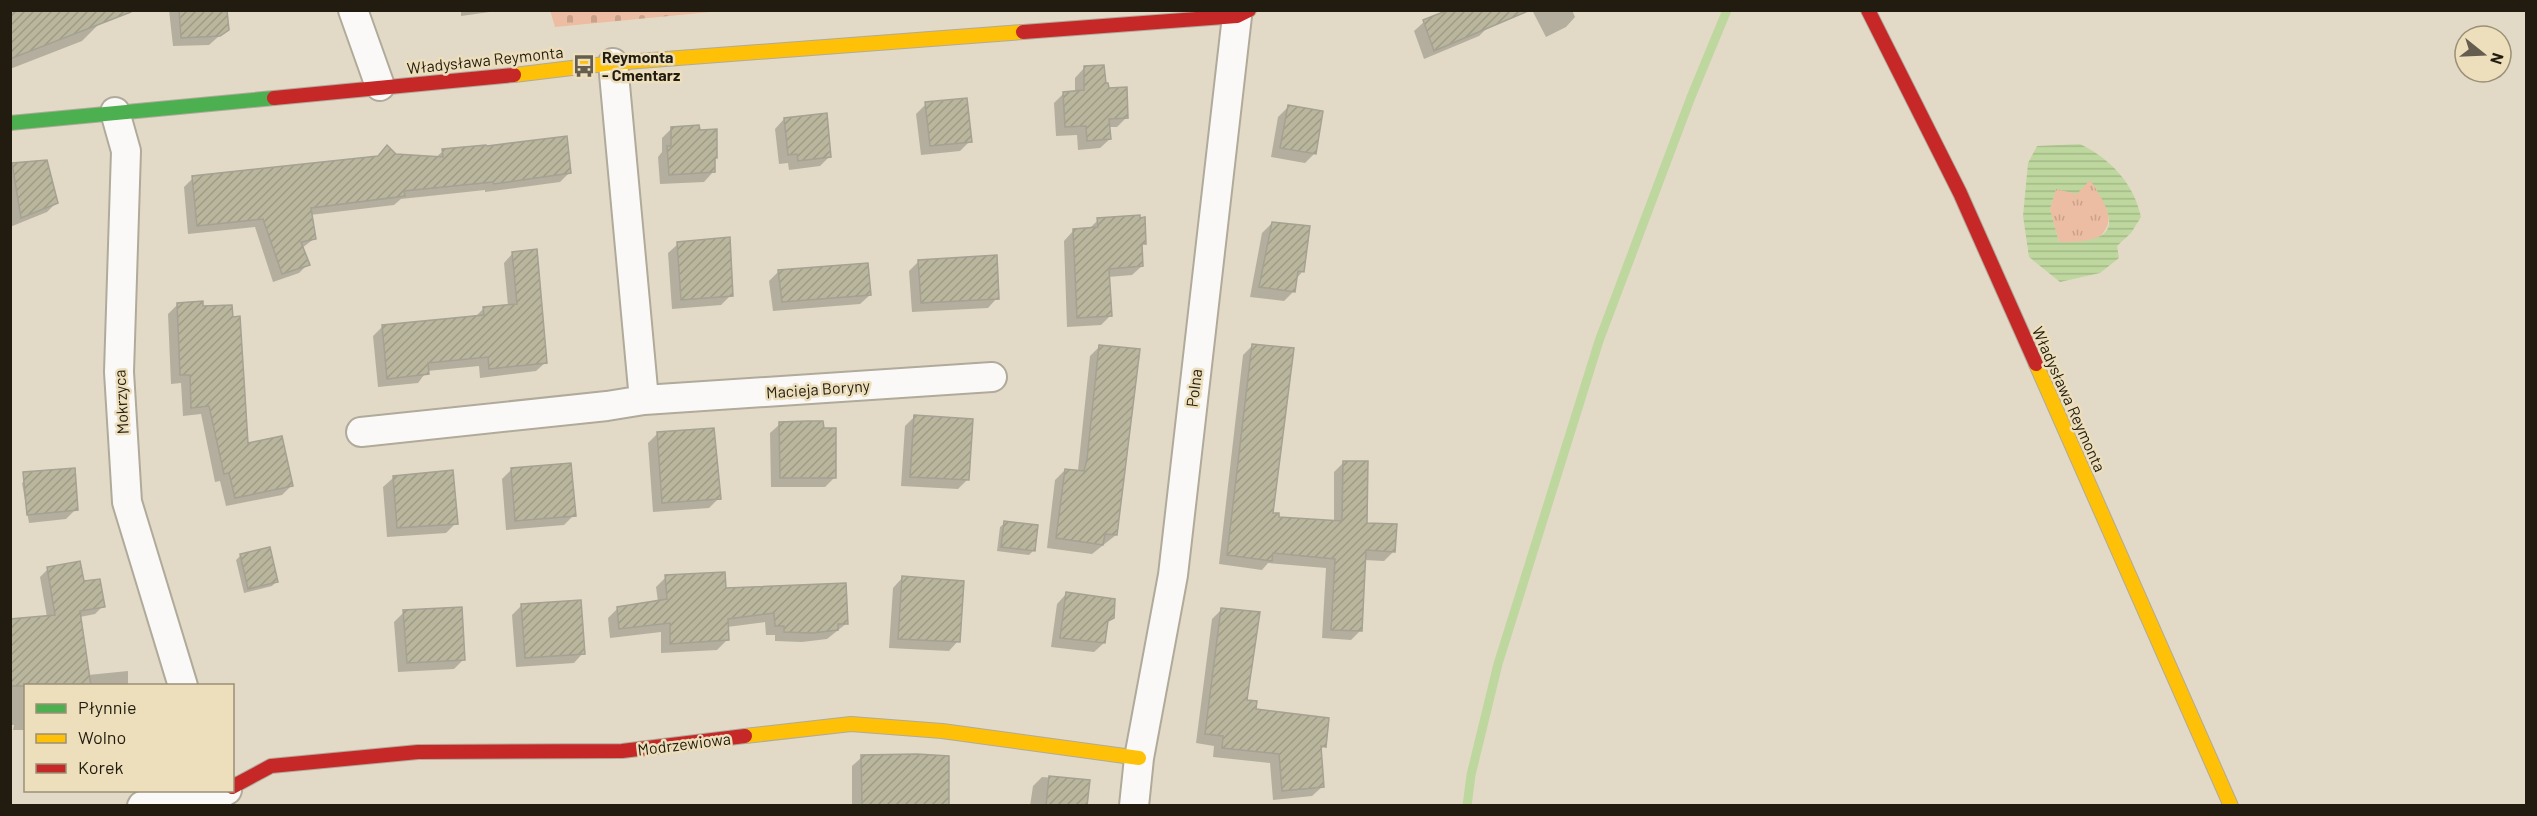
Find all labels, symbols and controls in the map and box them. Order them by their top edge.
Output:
north arrow [2453,24,2513,84]
street label: Władysława Reymonta [406,42,564,77]
place label: Reymonta - Cmentarz [602,47,680,84]
text: N [2487,51,2508,67]
bus stop icon: Reymonta - Cmentarz [571,53,597,79]
street label: Władysława Reymonta [2029,323,2110,474]
street label: Polna [1182,368,1205,408]
street label: Mokrzyca [109,369,132,435]
street label: Macieja Boryny [765,375,871,402]
legend [24,684,234,792]
text: Płynnie [78,696,137,718]
text: Wolno [78,726,126,748]
street label: Modrzewiowa [636,728,732,759]
text: Korek [78,756,124,778]

